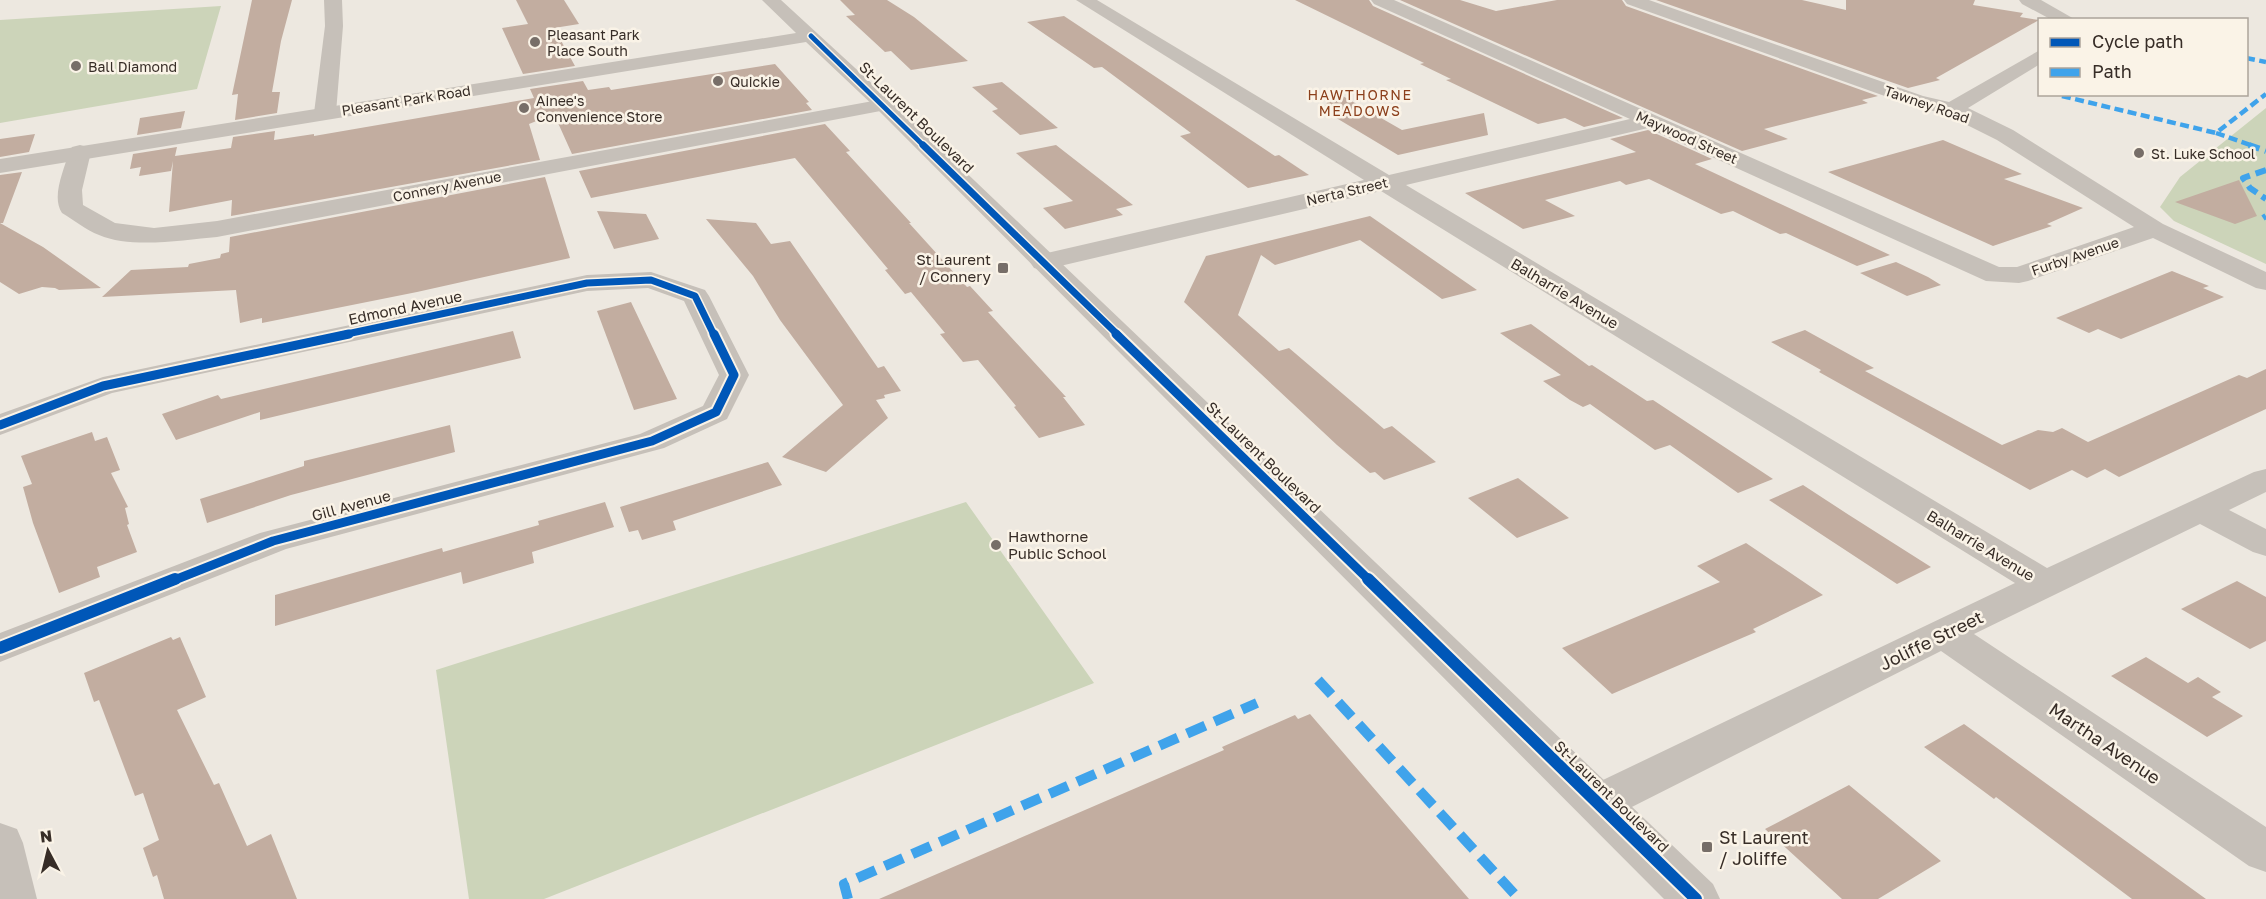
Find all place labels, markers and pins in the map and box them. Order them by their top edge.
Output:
place label: Pleasant Park Place South [547,26,640,59]
marker: Pleasant Park Place South [528,35,542,49]
place label: Ball Diamond [88,58,177,75]
marker: Ball Diamond [69,59,83,73]
place label: Quickie [730,73,780,90]
marker: Quickie [711,74,725,88]
place label: Ainee's Convenience Store [536,92,662,125]
marker: Ainee's Convenience Store [517,101,531,115]
place label: St. Luke School [2151,145,2255,162]
marker: St. Luke School [2132,146,2146,160]
place label: St Laurent / Connery [916,250,992,285]
marker: St Laurent / Connery [996,261,1010,275]
place label: Hawthorne Public School [1008,527,1107,562]
marker: Hawthorne Public School [989,538,1003,552]
place label: St Laurent / Joliffe [1719,826,1809,869]
marker: St Laurent / Joliffe [1700,840,1714,854]

